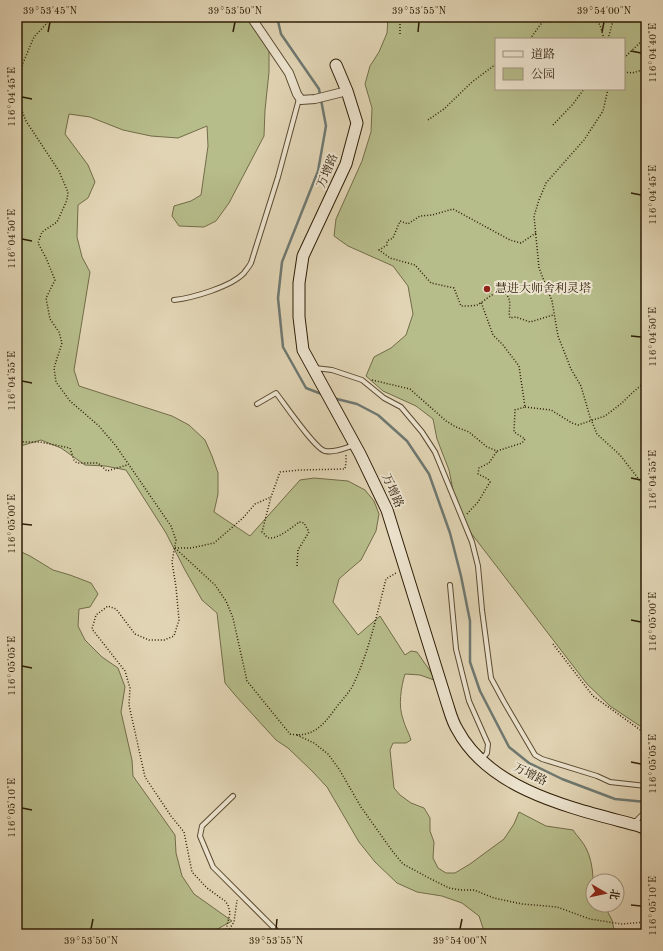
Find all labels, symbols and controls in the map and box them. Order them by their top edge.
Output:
text: 39°53'45"N [23,6,78,16]
text: 39°53'50"N [208,6,263,16]
text: 39°53'55"N [392,6,447,16]
text: 39°54'00"N [577,6,632,16]
text: 116°04'40"E [648,23,658,83]
legend [495,38,625,90]
text: 道路 [531,47,555,61]
text: 116°04'45"E [7,67,17,127]
text: 公园 [531,68,555,81]
street label: 万增路 [314,151,341,190]
text: 116°04'45"E [648,165,658,225]
text: 116°04'50"E [7,209,17,269]
place label: 慧进大师舍利灵塔 [495,281,591,295]
marker: 慧进大师舍利灵塔 [482,284,492,294]
text: 116°04'50"E [648,307,658,367]
text: 116°04'55"E [7,351,17,411]
text: 116°04'55"E [648,450,658,510]
street label: 万增路 [379,471,407,510]
text: 116°05'00"E [7,494,17,554]
text: 116°05'00"E [648,592,658,652]
text: 116°05'05"E [7,636,17,696]
text: 116°05'05"E [648,734,658,794]
street label: 万增路 [511,760,550,788]
text: 116°05'10"E [7,778,17,838]
north arrow [585,873,625,913]
text: 116°05'10"E [648,876,658,936]
text: 北 [607,888,621,901]
text: 39°53'50"N [64,936,119,946]
text: 39°53'55"N [249,936,304,946]
text: 39°54'00"N [433,936,488,946]

